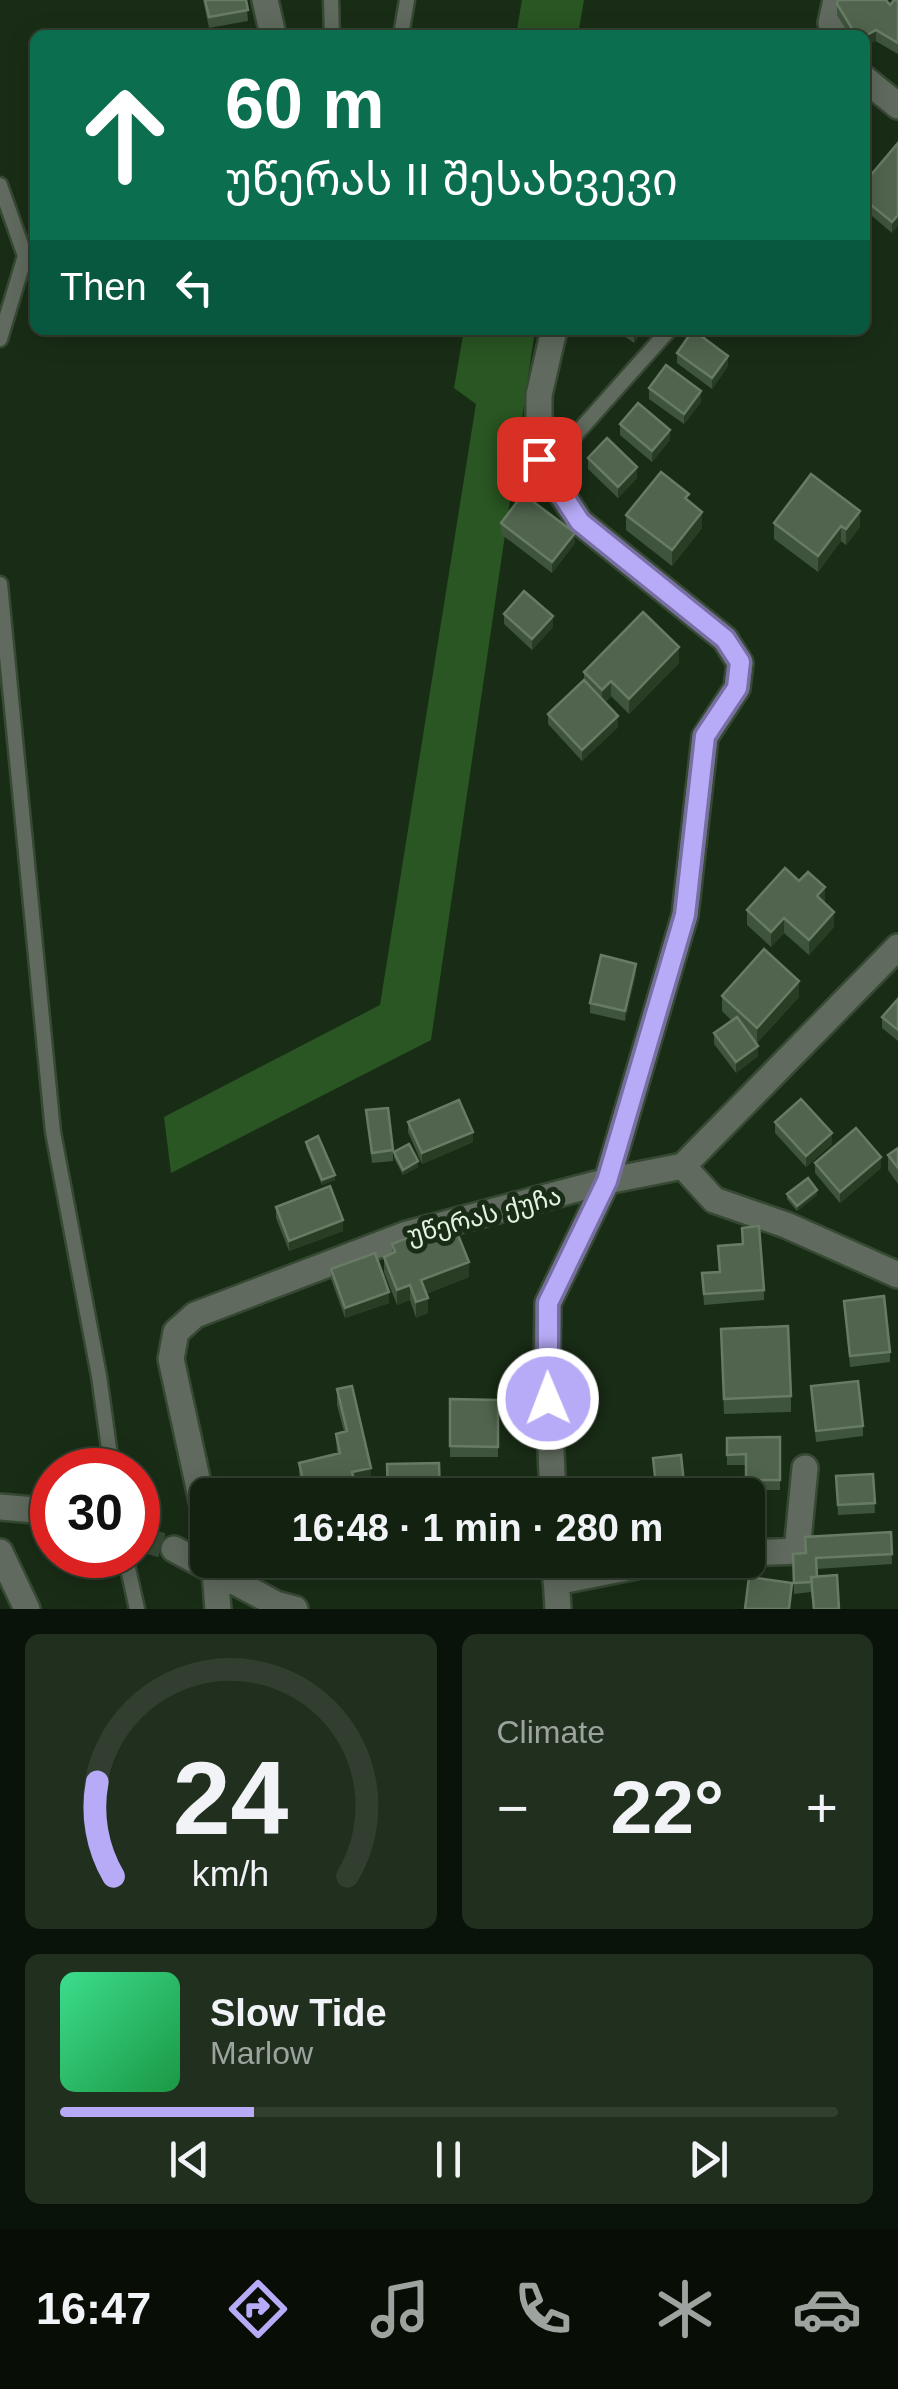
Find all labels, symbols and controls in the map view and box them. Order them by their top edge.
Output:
text: 60 m [225,65,385,143]
icon: ahead [60,70,190,200]
text: უწერას II შესახვევი [225,154,678,205]
icon: left [167,260,222,315]
text: Then [60,266,147,308]
pin [497,417,582,502]
icon: arrive [512,432,567,487]
street label: უწერას ქუჩა [404,1181,564,1250]
position arrow [496,1347,600,1451]
speed limit sign: 30 [30,1448,160,1578]
text: 16:48 · 1 min · 280 m [292,1507,663,1549]
text: Climate [497,1714,605,1750]
text: 24 [173,1740,289,1856]
text: 22° [611,1765,724,1849]
text: − [497,1777,529,1839]
text: + [806,1777,838,1839]
text: km/h [192,1854,269,1894]
text: Slow Tide [210,1992,387,2034]
text: Marlow [210,2035,313,2071]
icon: previous [162,2132,217,2187]
icon: pause [421,2132,476,2187]
icon: next [681,2132,736,2187]
icon: directions [223,2274,293,2344]
icon: music [365,2274,435,2344]
icon: phone [508,2274,578,2344]
icon: climate [650,2274,720,2344]
icon: car [792,2274,862,2344]
text: 16:47 [36,2283,151,2334]

